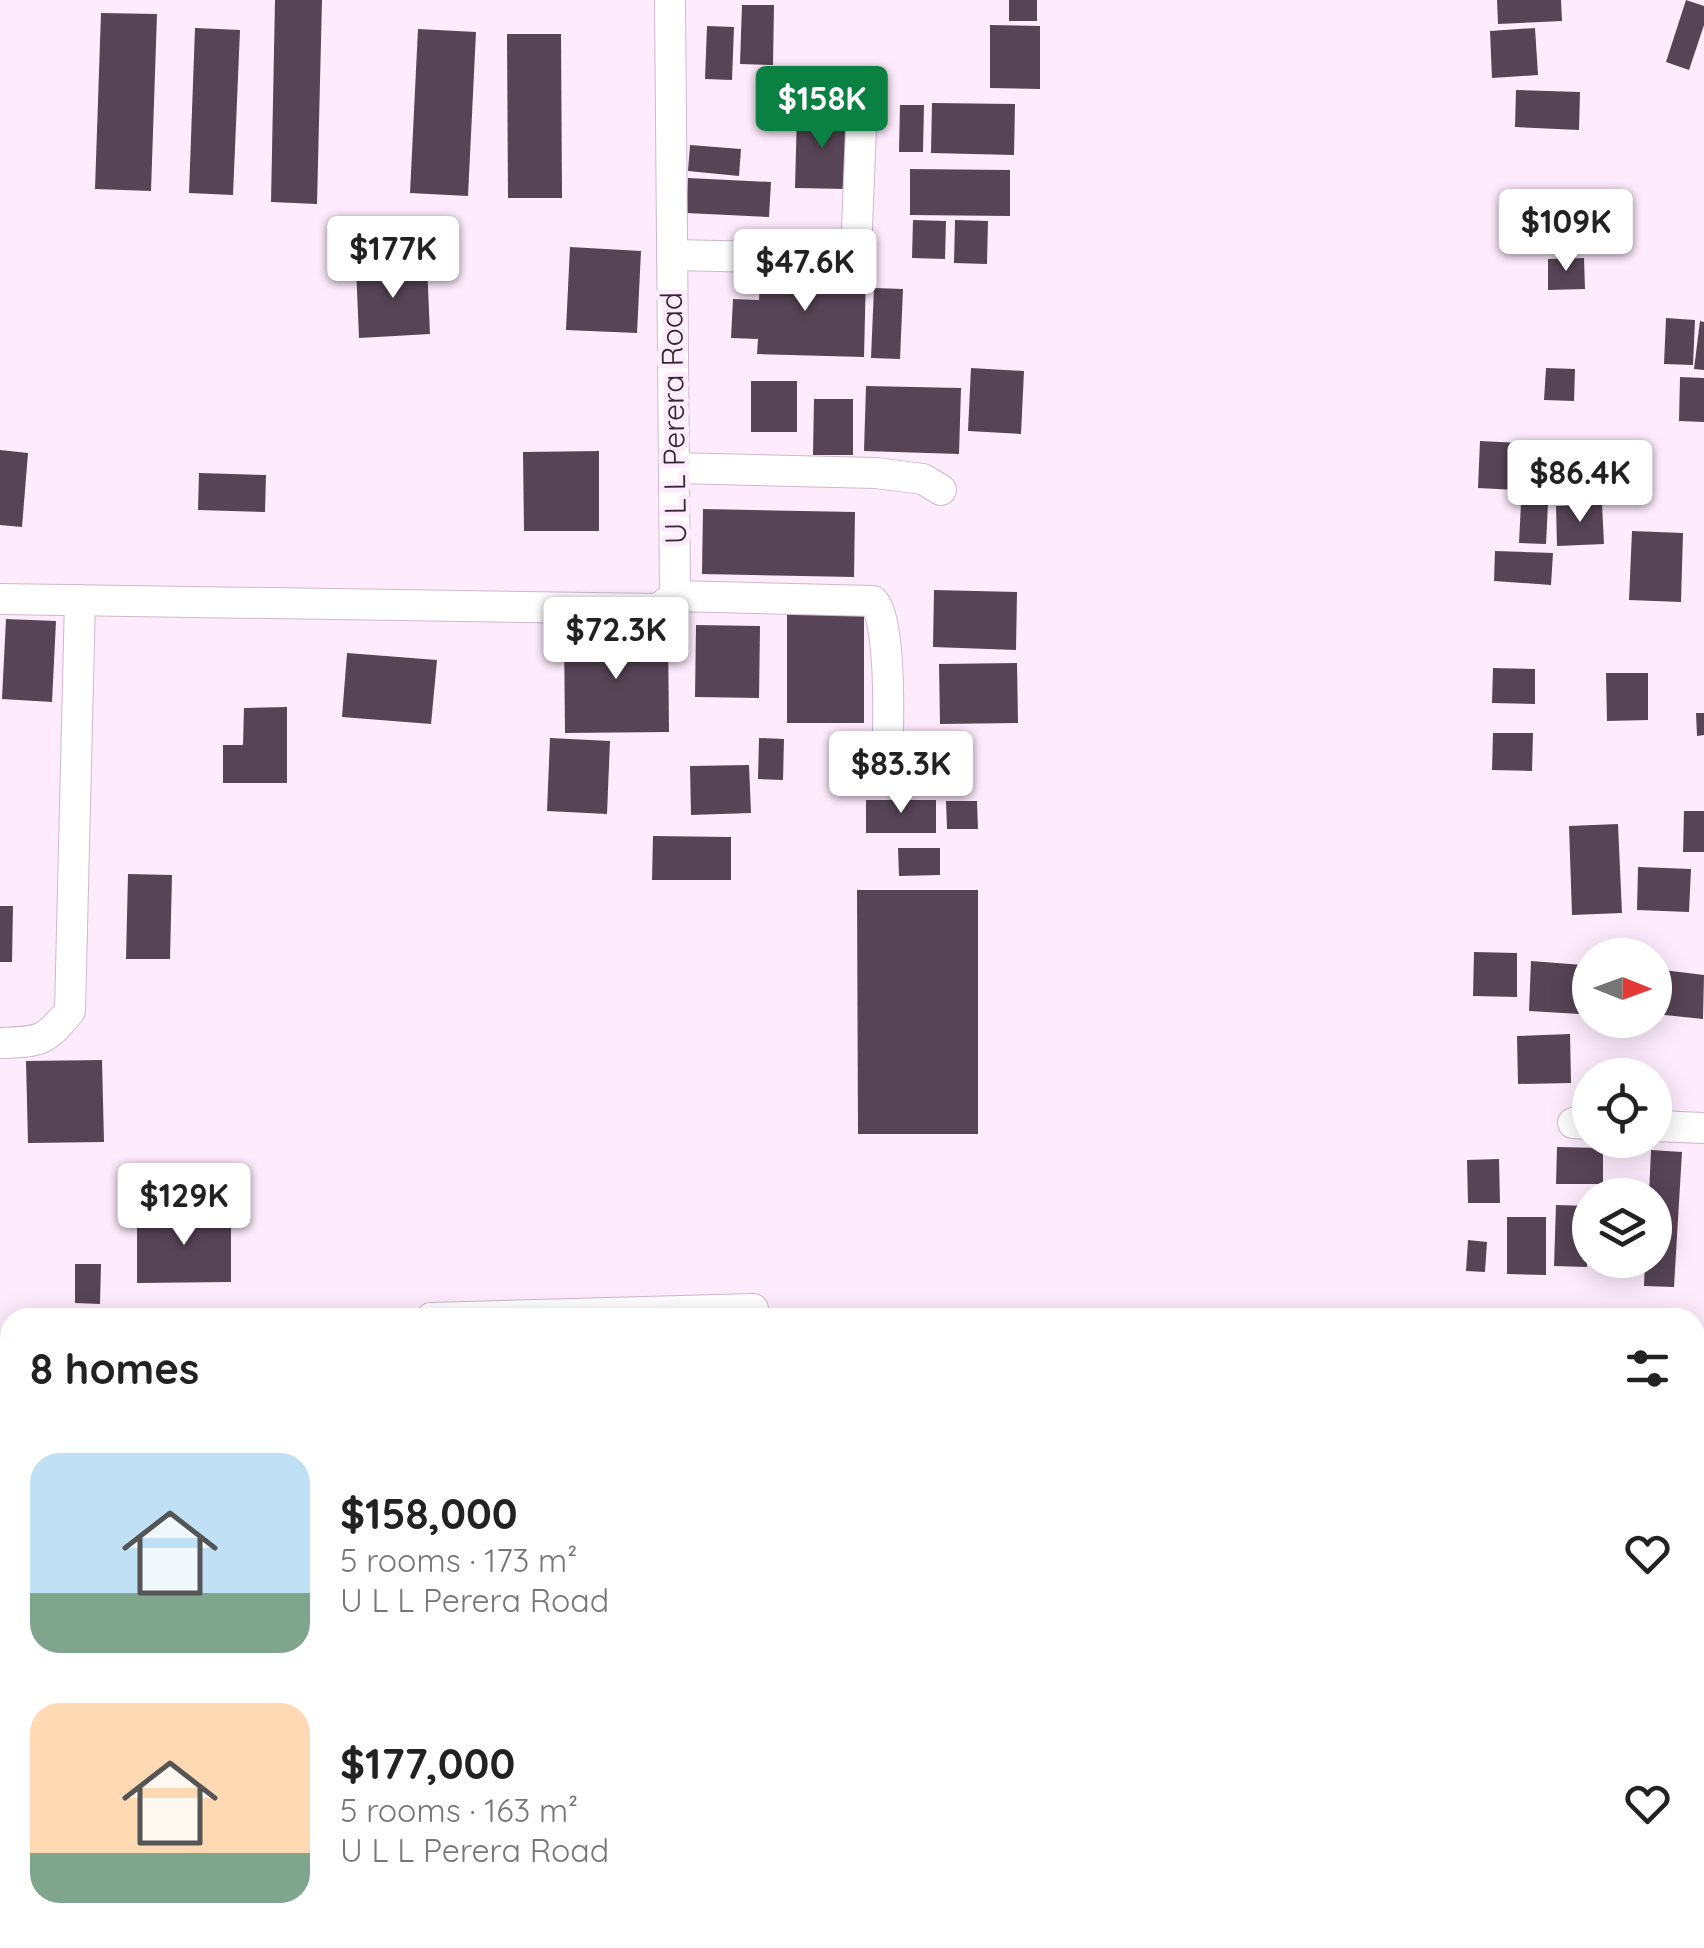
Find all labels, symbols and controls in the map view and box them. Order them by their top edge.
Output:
pin: $158K [752,66,892,151]
text: $158K [778,78,866,118]
pin: $109K [1496,189,1636,274]
text: $109K [1521,201,1611,241]
pin: $177K [323,216,463,301]
text: $177K [349,228,437,268]
pin: $47.6K [724,229,886,314]
text: $47.6K [756,241,854,281]
street label: U L L Perera Road [652,292,694,544]
pin: $86.4K [1499,440,1661,525]
text: $86.4K [1529,452,1631,492]
pin: $72.3K [535,597,697,682]
text: $72.3K [566,609,667,649]
pin: $83.3K [820,731,982,816]
text: $83.3K [851,743,951,783]
north arrow [1572,938,1672,1038]
map controls [1572,938,1672,1278]
button: locate [1572,1058,1672,1158]
pin: $129K [114,1163,254,1248]
text: $129K [140,1175,228,1215]
button: layers [1572,1178,1672,1278]
icon: filters [1620,1341,1675,1396]
text: 8 homes [30,1342,199,1395]
text: $158,000 [340,1487,518,1540]
icon: home [110,1493,230,1613]
icon: heart [1620,1526,1675,1581]
text: 5 rooms · 173 m² [340,1540,577,1580]
text: U L L Perera Road [340,1580,609,1620]
text: $177,000 [340,1737,515,1790]
icon: home [110,1743,230,1863]
icon: heart [1620,1776,1675,1831]
text: 5 rooms · 163 m² [340,1790,578,1830]
text: U L L Perera Road [340,1830,609,1870]

